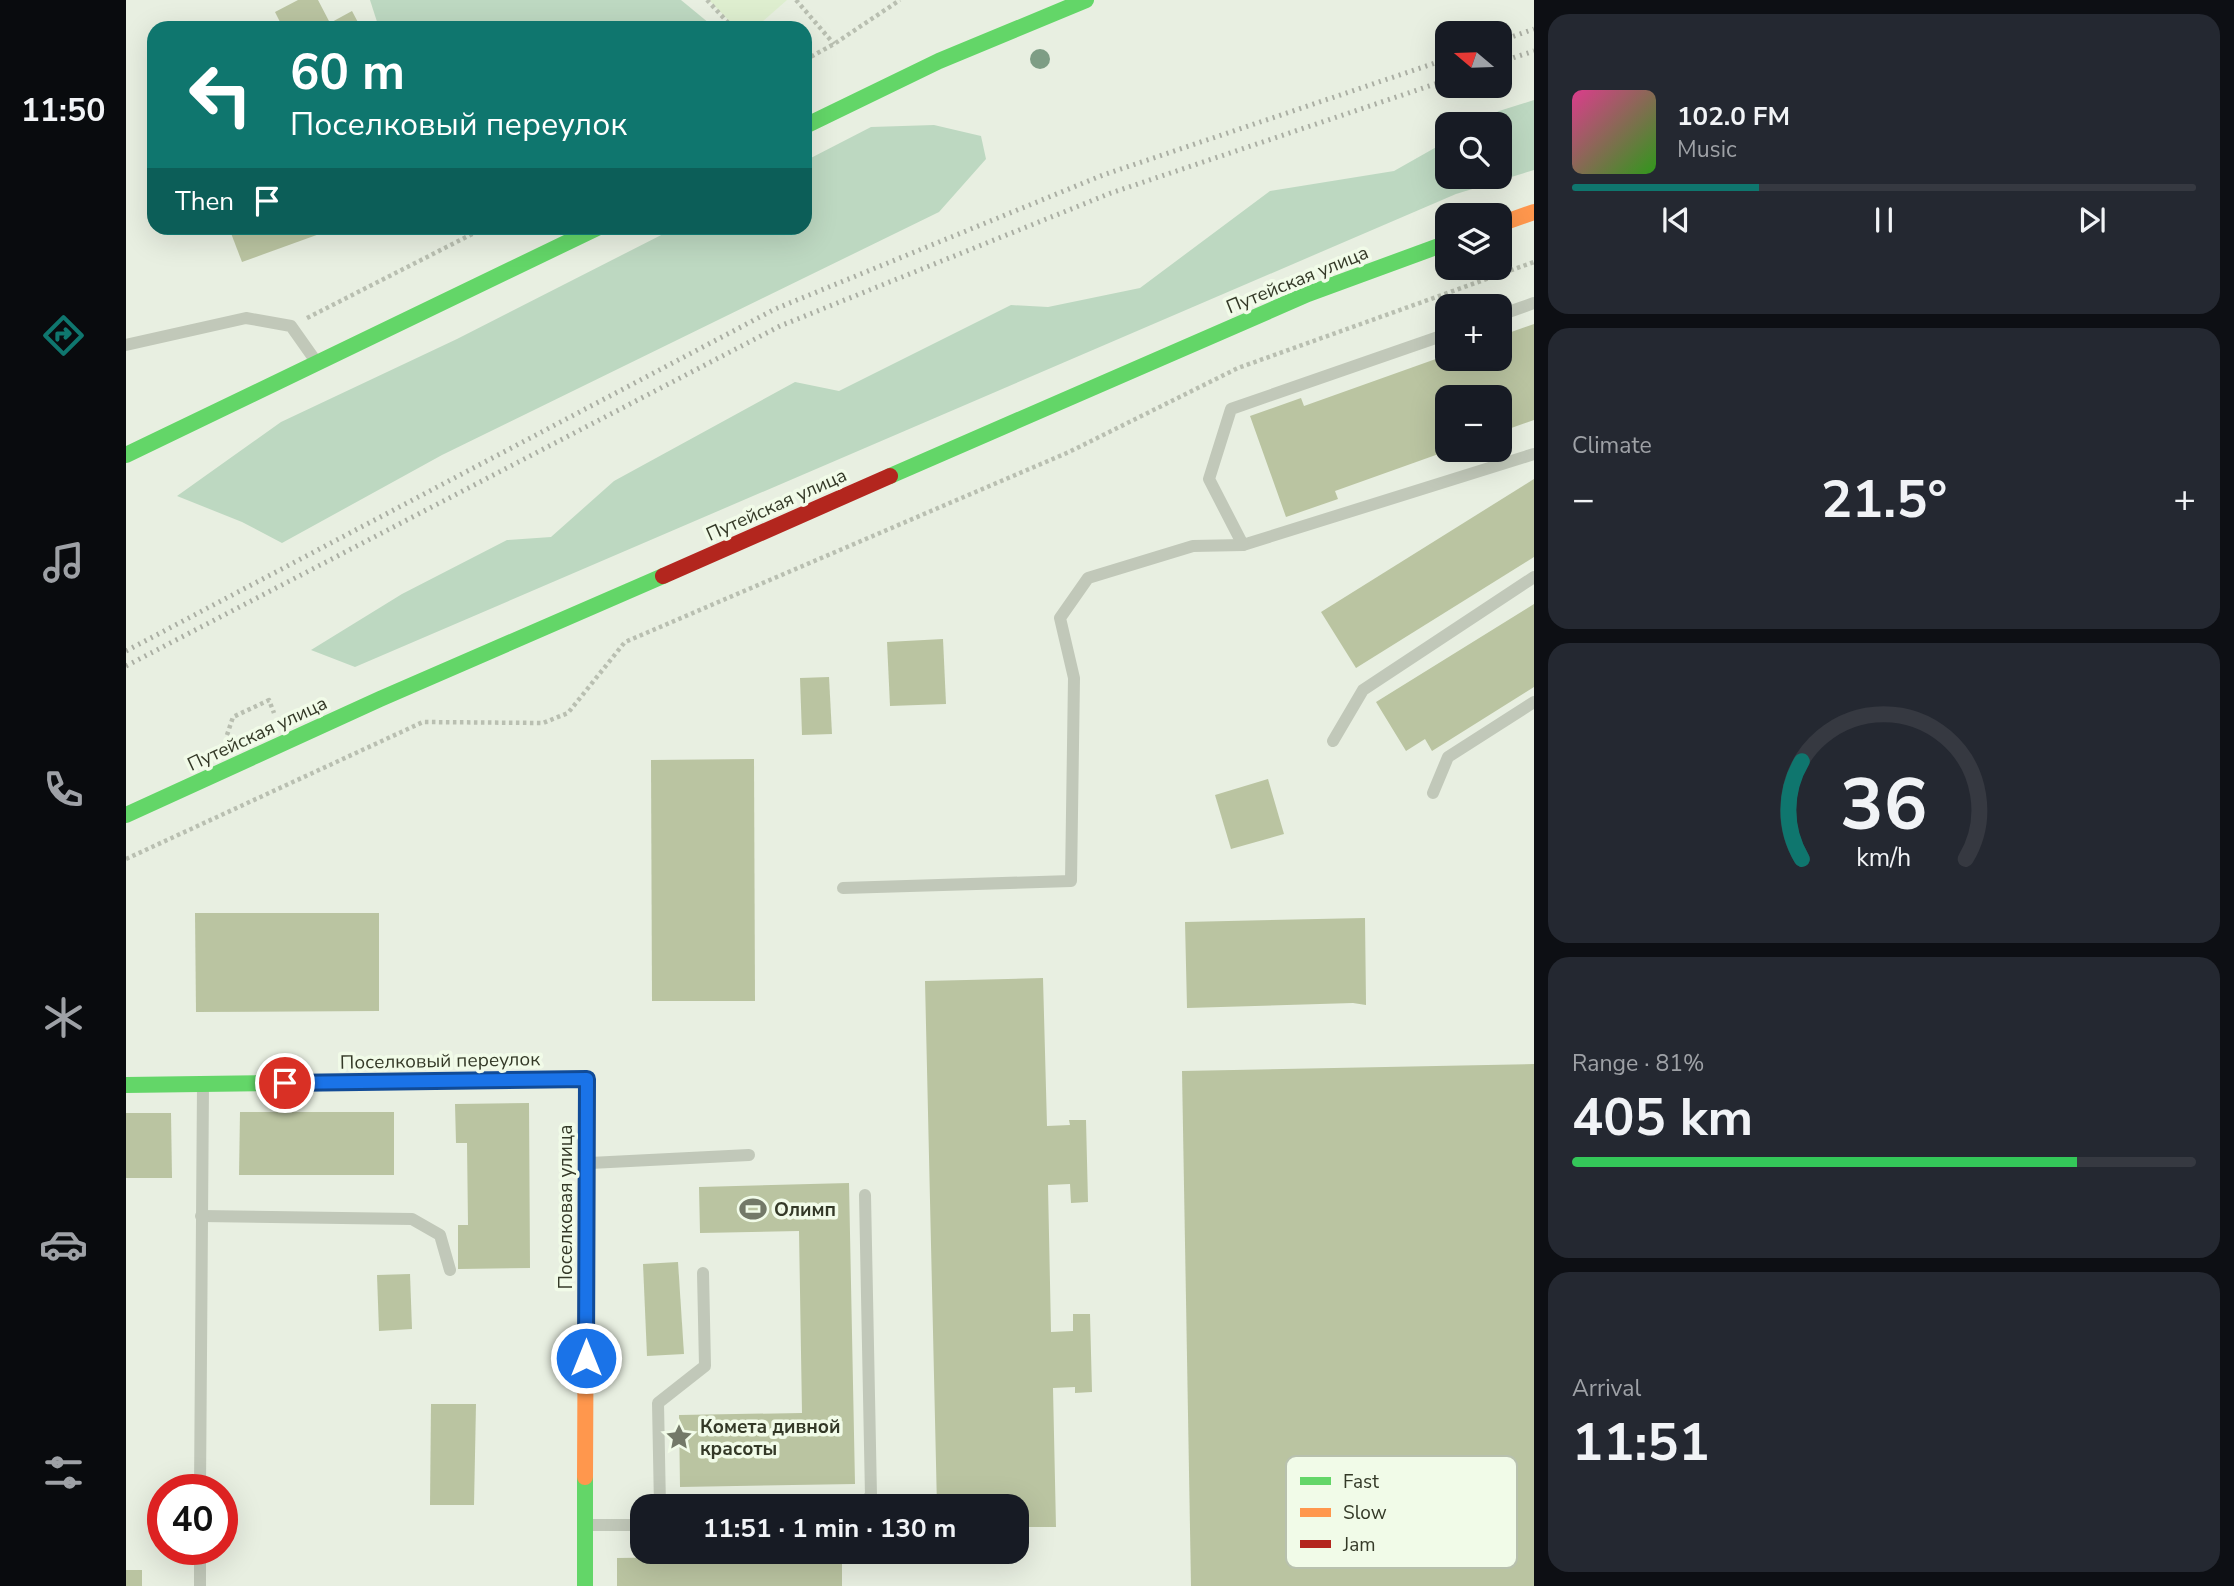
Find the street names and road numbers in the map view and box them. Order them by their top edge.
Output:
street label: Путейская улица [1222,239,1372,320]
street label: Путейская улица [702,462,851,548]
street label: Путейская улица [183,690,332,778]
street label: Поселковый переулок [340,1046,540,1076]
street label: Поселковая улица [553,1125,579,1289]

